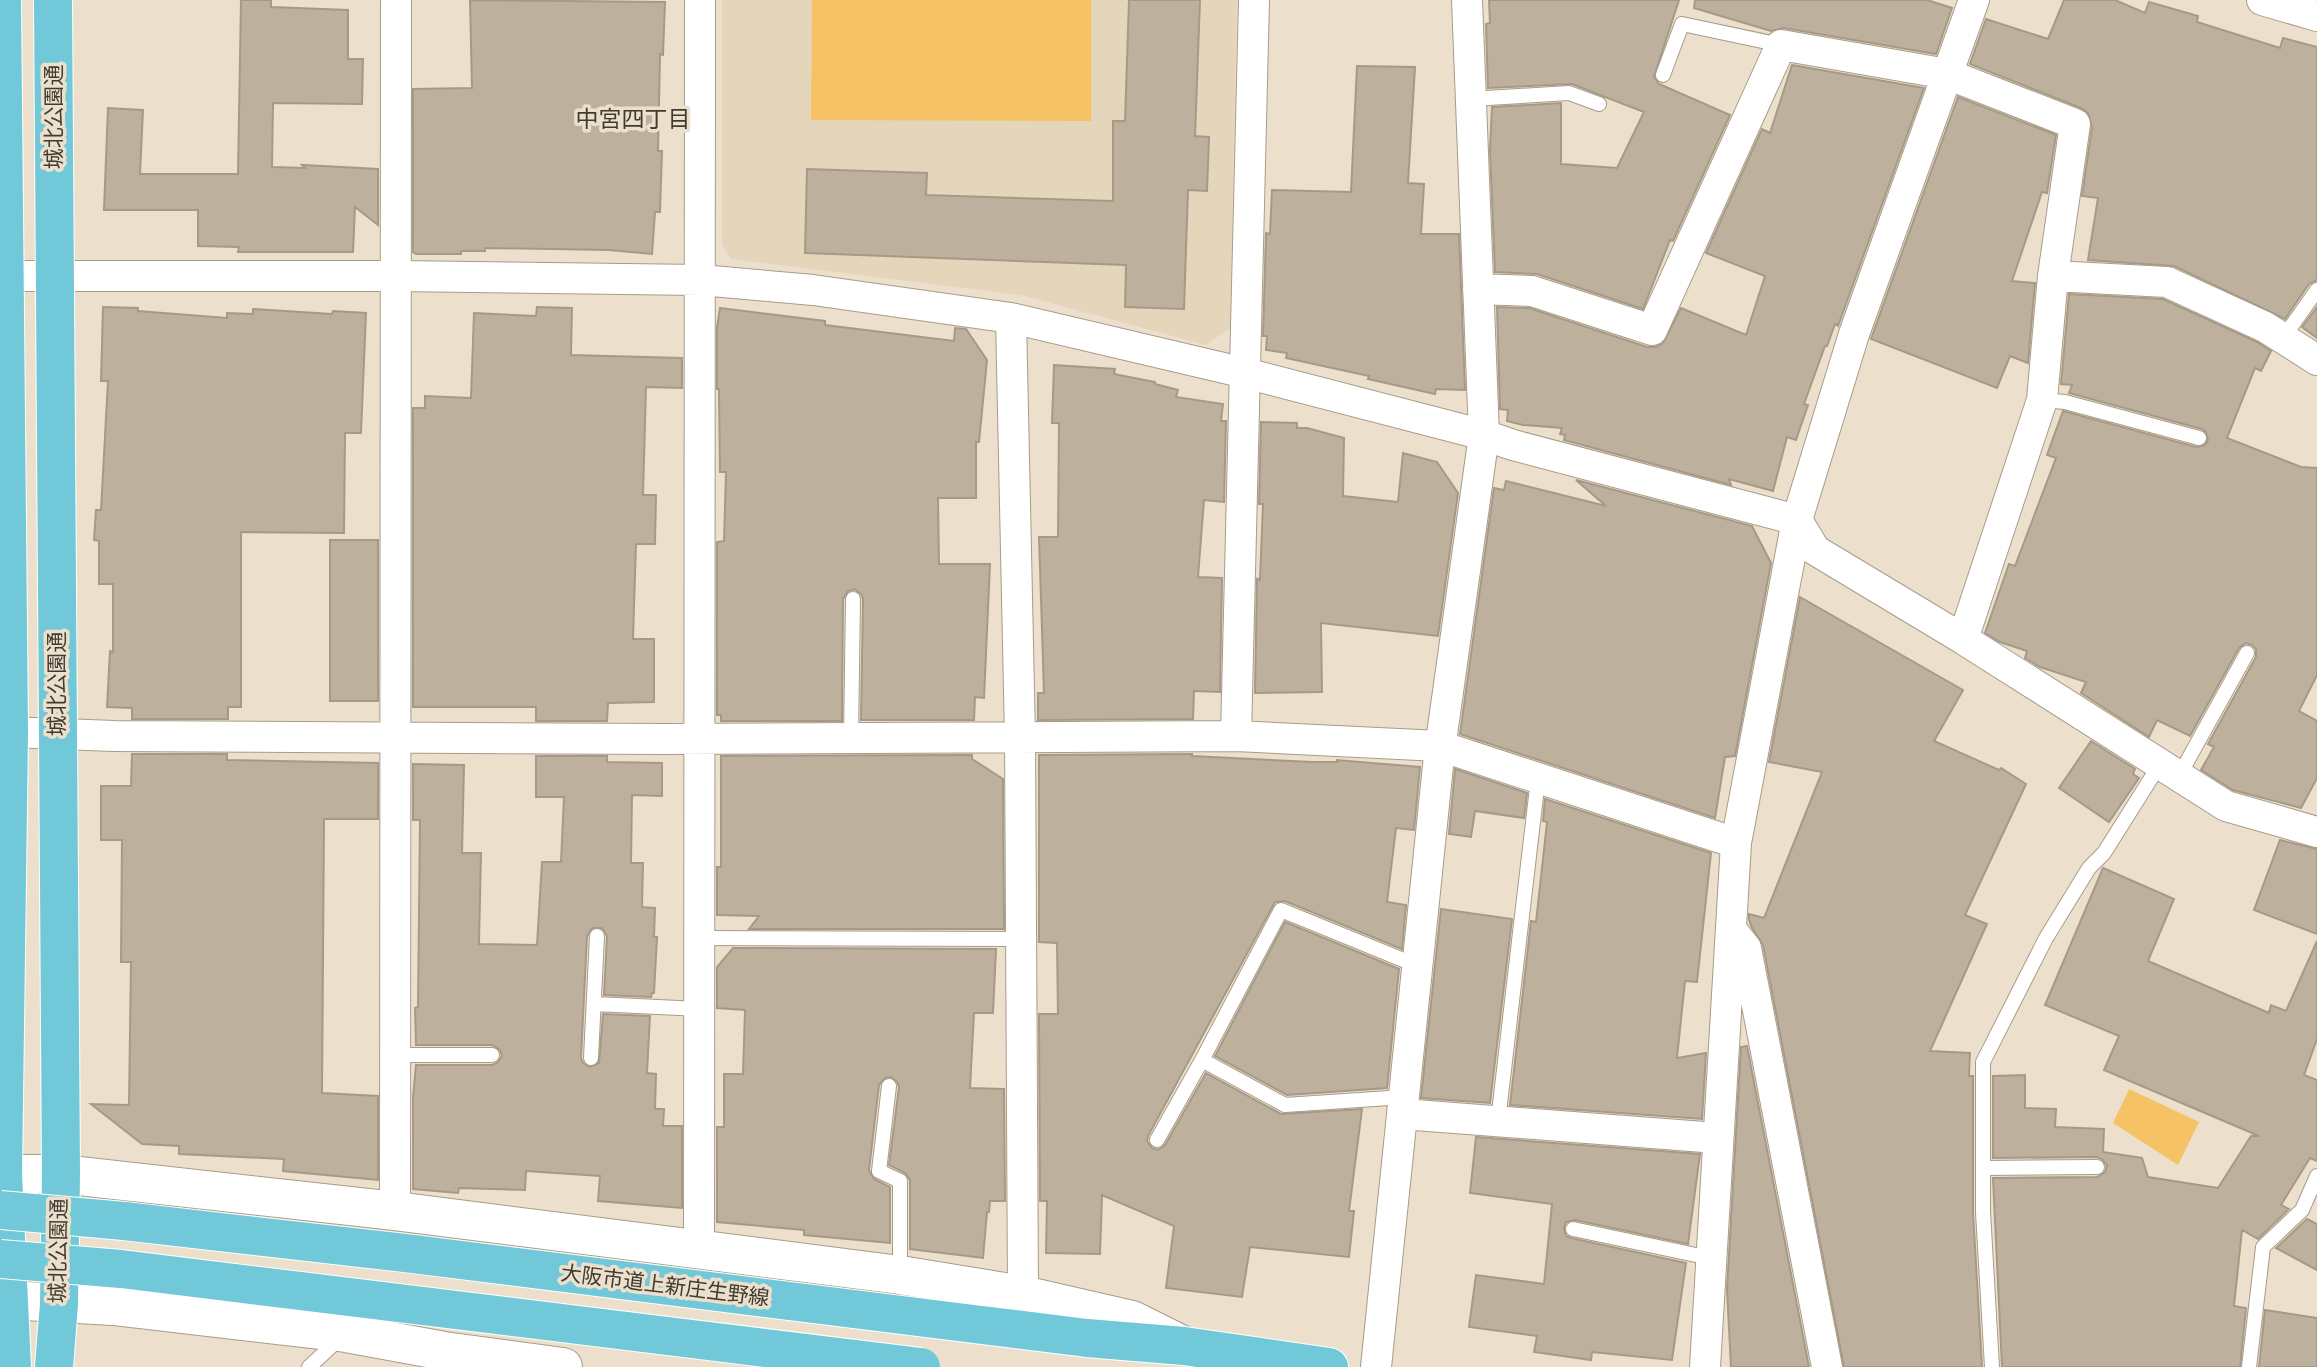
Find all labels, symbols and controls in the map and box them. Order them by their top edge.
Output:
street label: 城北公園通 [42,65,67,170]
district label: 中宮四丁目 [576,106,691,134]
street label: 城北公園通 [45,632,70,737]
street label: 城北公園通 [46,1198,72,1304]
street label: 大阪市道上新庄生野線 [559,1261,771,1311]

